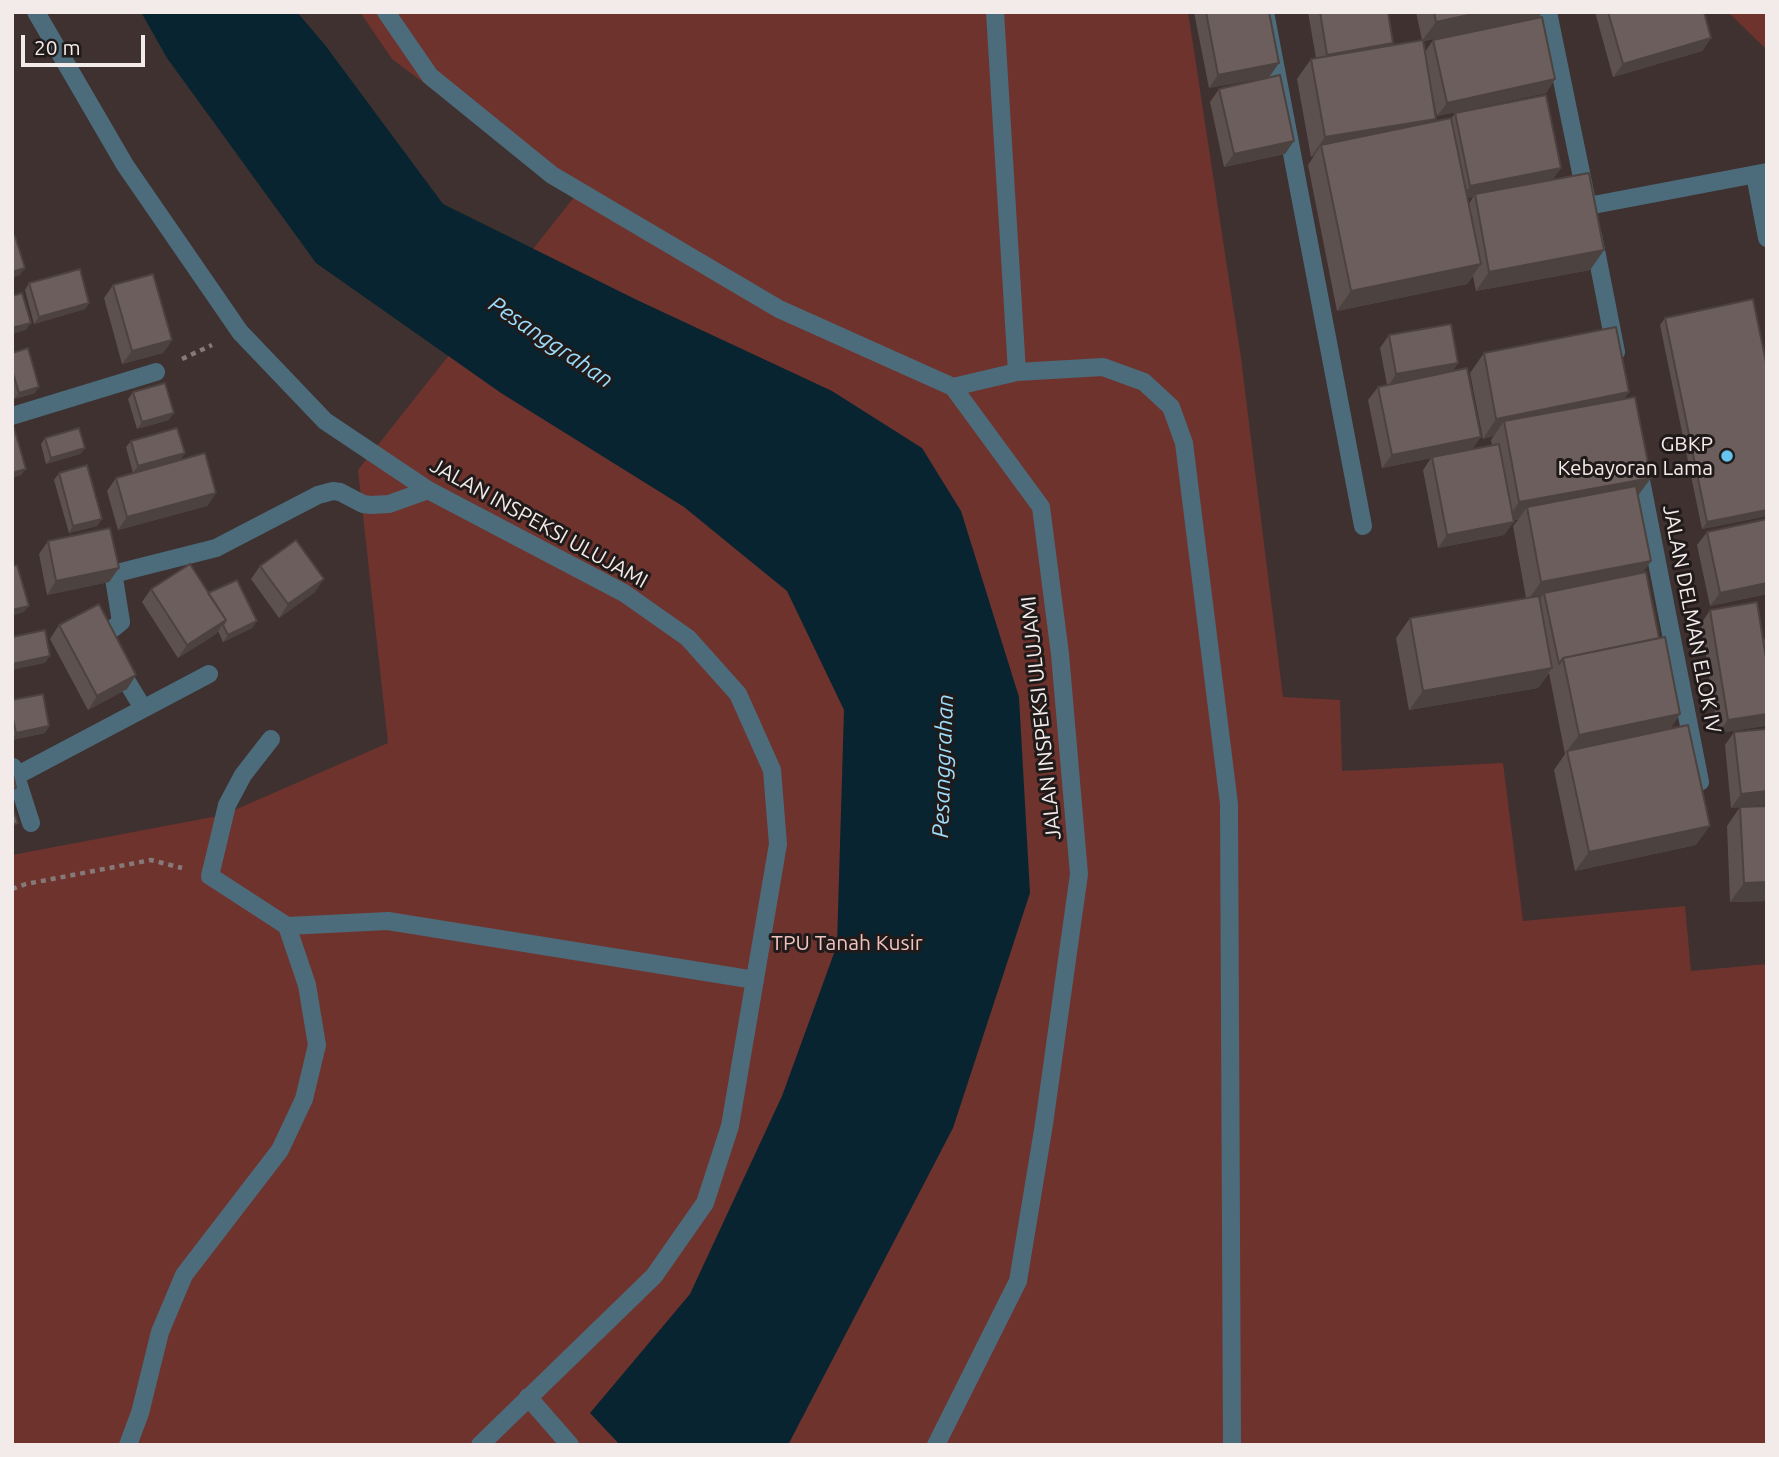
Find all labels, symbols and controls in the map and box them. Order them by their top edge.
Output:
scale bar [24,21,149,65]
text: 20 m [34,35,81,59]
water label: Pesanggrahan [484,290,618,394]
place label: GBKP Kebayoran Lama [1558,431,1713,481]
marker: GBKP Kebayoran Lama [1719,448,1735,464]
street label: JALAN INSPEKSI ULUJAMI [426,453,652,593]
street label: JALAN DELMAN ELOK IV [1657,503,1727,735]
street label: JALAN INSPEKSI ULUJAMI [1016,595,1066,841]
water label: Pesanggrahan [927,694,959,838]
park label: TPU Tanah Kusir [771,930,923,956]

